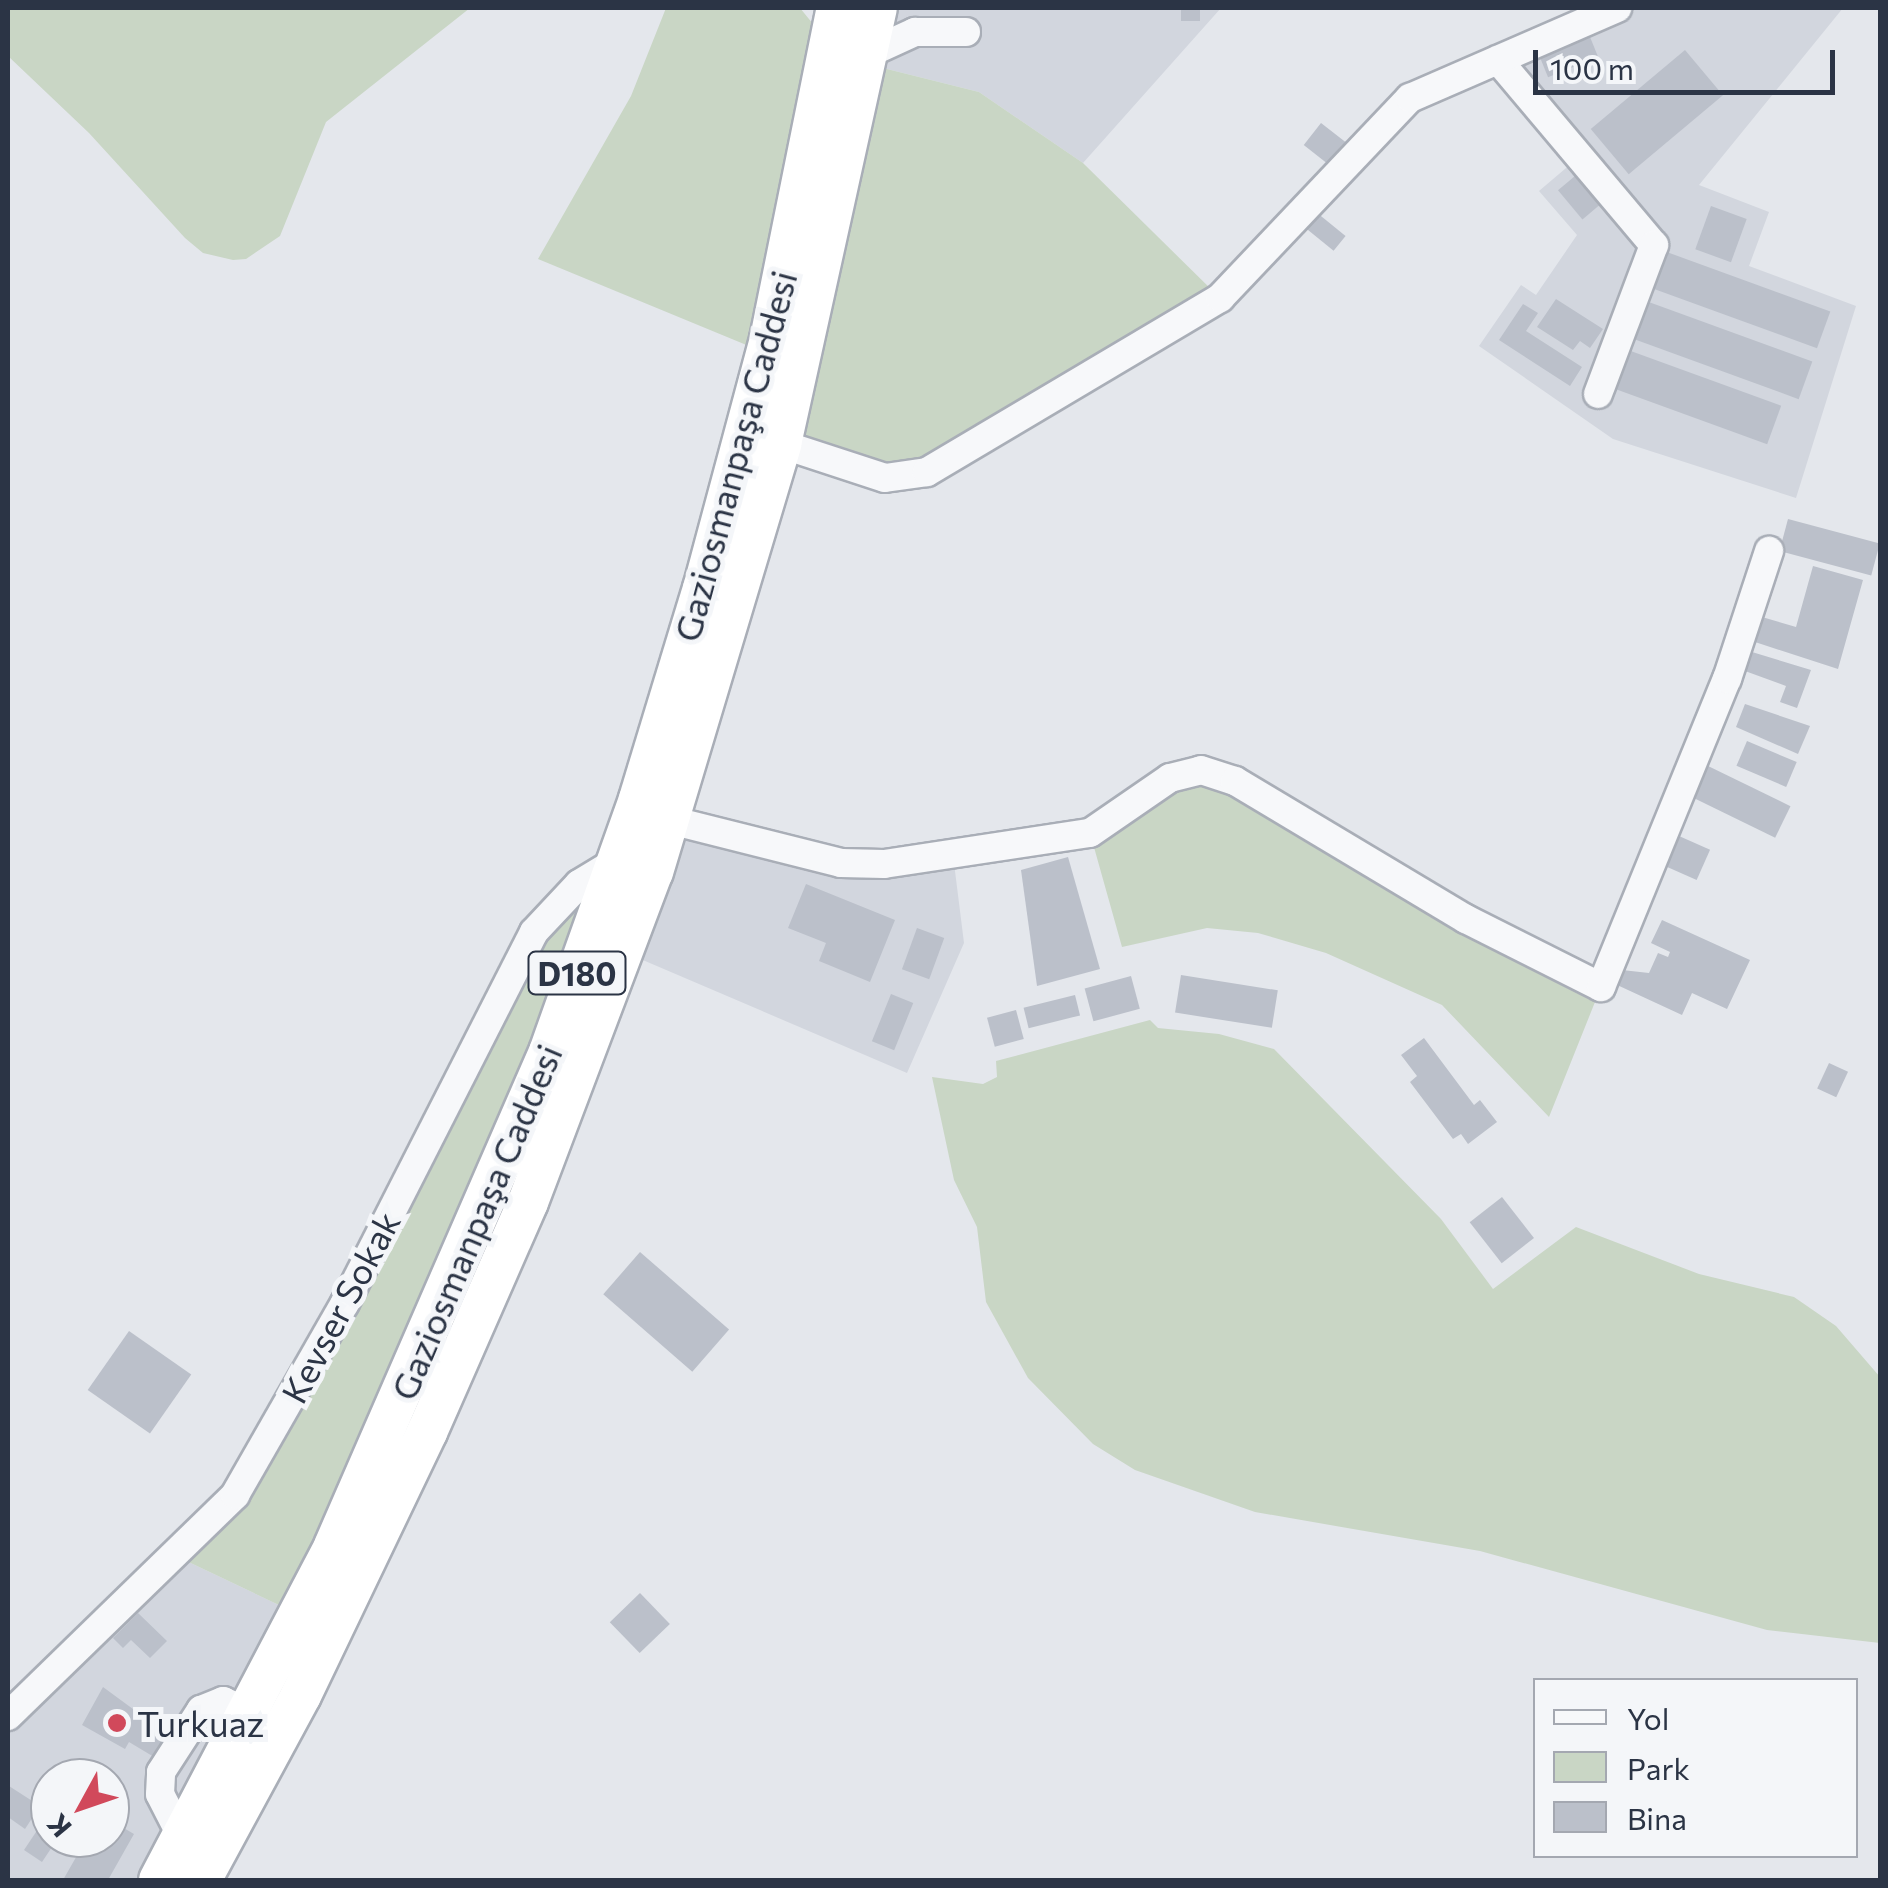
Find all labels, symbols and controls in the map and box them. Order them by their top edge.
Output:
scale bar [1538,30,1840,92]
text: 100 m [1550,49,1634,86]
street label: Gaziosmanpaşa Caddesi [665,266,805,646]
road number: D180 [527,946,627,1000]
street label: Gaziosmanpaşa Caddesi [382,1038,570,1406]
street label: Kevser Sokak [272,1204,408,1410]
legend [1533,1678,1858,1858]
text: Yol [1627,1699,1669,1736]
place label: Turkuaz [137,1702,264,1744]
marker: Turkuaz [106,1712,128,1734]
text: Park [1627,1749,1690,1786]
north arrow [30,1758,130,1858]
text: Bina [1627,1799,1687,1836]
text: K [39,1808,78,1844]

